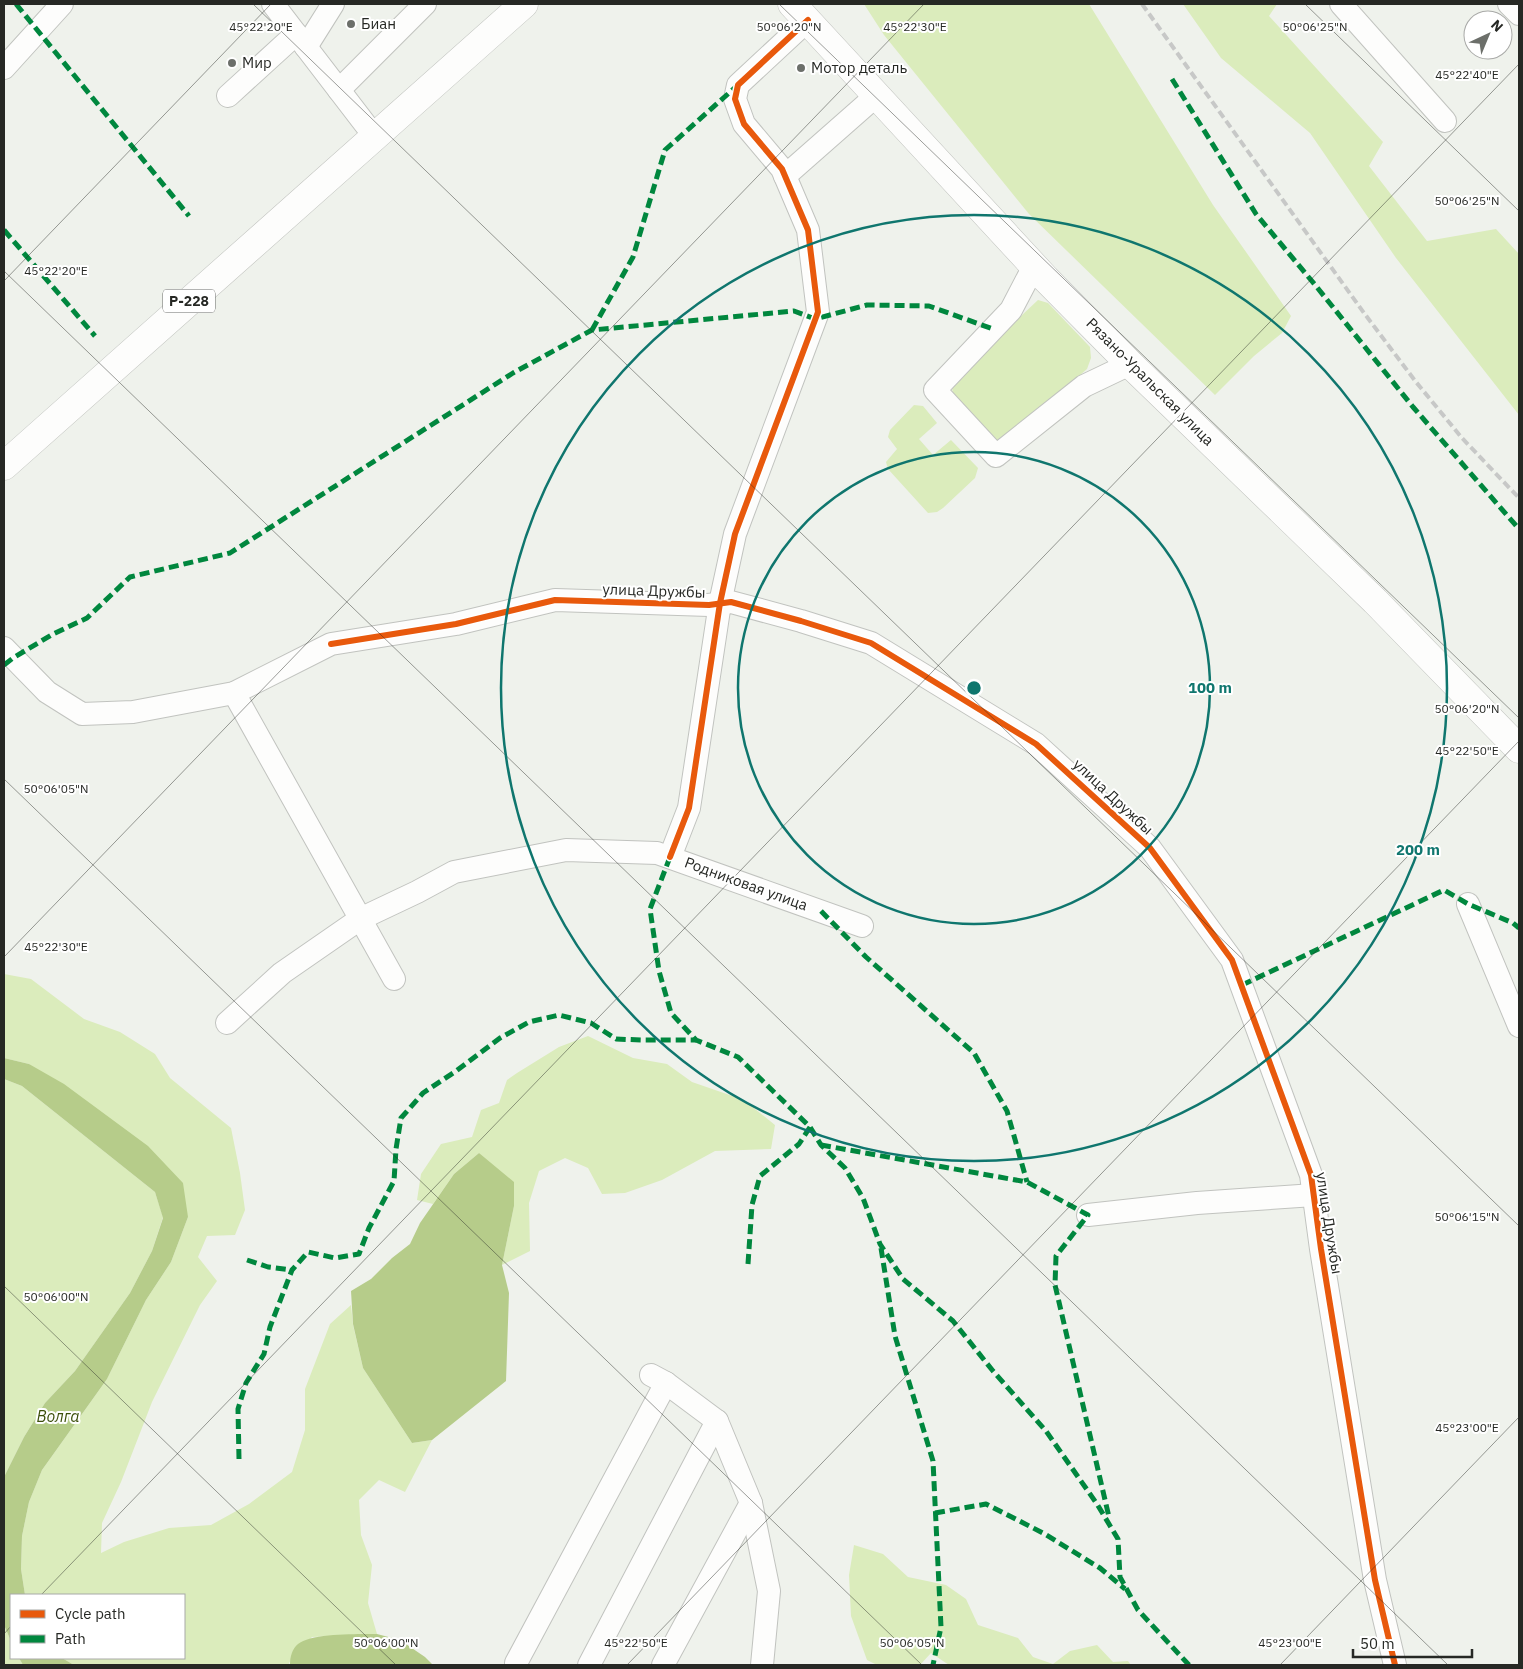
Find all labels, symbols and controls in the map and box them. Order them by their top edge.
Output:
north arrow [1463,10,1513,60]
place label: Биан [361,14,396,33]
text: N [1487,16,1507,36]
marker: Биан [345,18,357,30]
text: 45°22'20"E [229,19,293,34]
text: 50°06'20"N [756,19,822,34]
text: 45°22'30"E [883,19,947,34]
text: 50°06'25"N [1282,19,1348,34]
place label: Мир [242,53,272,72]
marker: Мир [226,57,238,69]
place label: Мотор деталь [811,58,907,77]
marker: Мотор деталь [795,62,807,74]
text: 45°22'40"E [1435,67,1499,82]
text: 50°06'25"N [1434,193,1500,208]
text: 45°22'20"E [24,263,88,278]
road number: Р-228 [163,290,215,312]
street label: Рязано-Уральская улица [1082,314,1218,450]
street label: улица Дружбы [602,579,706,602]
text: 100 m [1188,678,1232,697]
centre of rings [965,679,983,697]
text: 50°06'20"N [1434,701,1500,716]
text: 45°22'50"E [1435,743,1499,758]
street label: улица Дружбы [1069,755,1157,839]
text: 50°06'05"N [23,781,89,796]
text: 200 m [1396,840,1440,859]
street label: Родниковая улица [682,852,810,915]
text: 45°22'30"E [24,939,88,954]
street label: улица Дружбы [1312,1171,1347,1275]
text: 50°06'15"N [1434,1209,1500,1224]
text: 50°06'00"N [23,1289,89,1304]
water label: Волга [36,1406,80,1426]
text: 45°23'00"E [1435,1420,1499,1435]
legend [10,1594,185,1659]
text: Cycle path [55,1604,126,1623]
scale bar [1353,1626,1472,1658]
text: Path [55,1629,86,1648]
text: 50 m [1360,1634,1395,1653]
text: 50°06'00"N [353,1635,419,1650]
text: 45°22'50"E [604,1635,668,1650]
text: 50°06'05"N [879,1635,945,1650]
text: 45°23'00"E [1258,1635,1322,1650]

